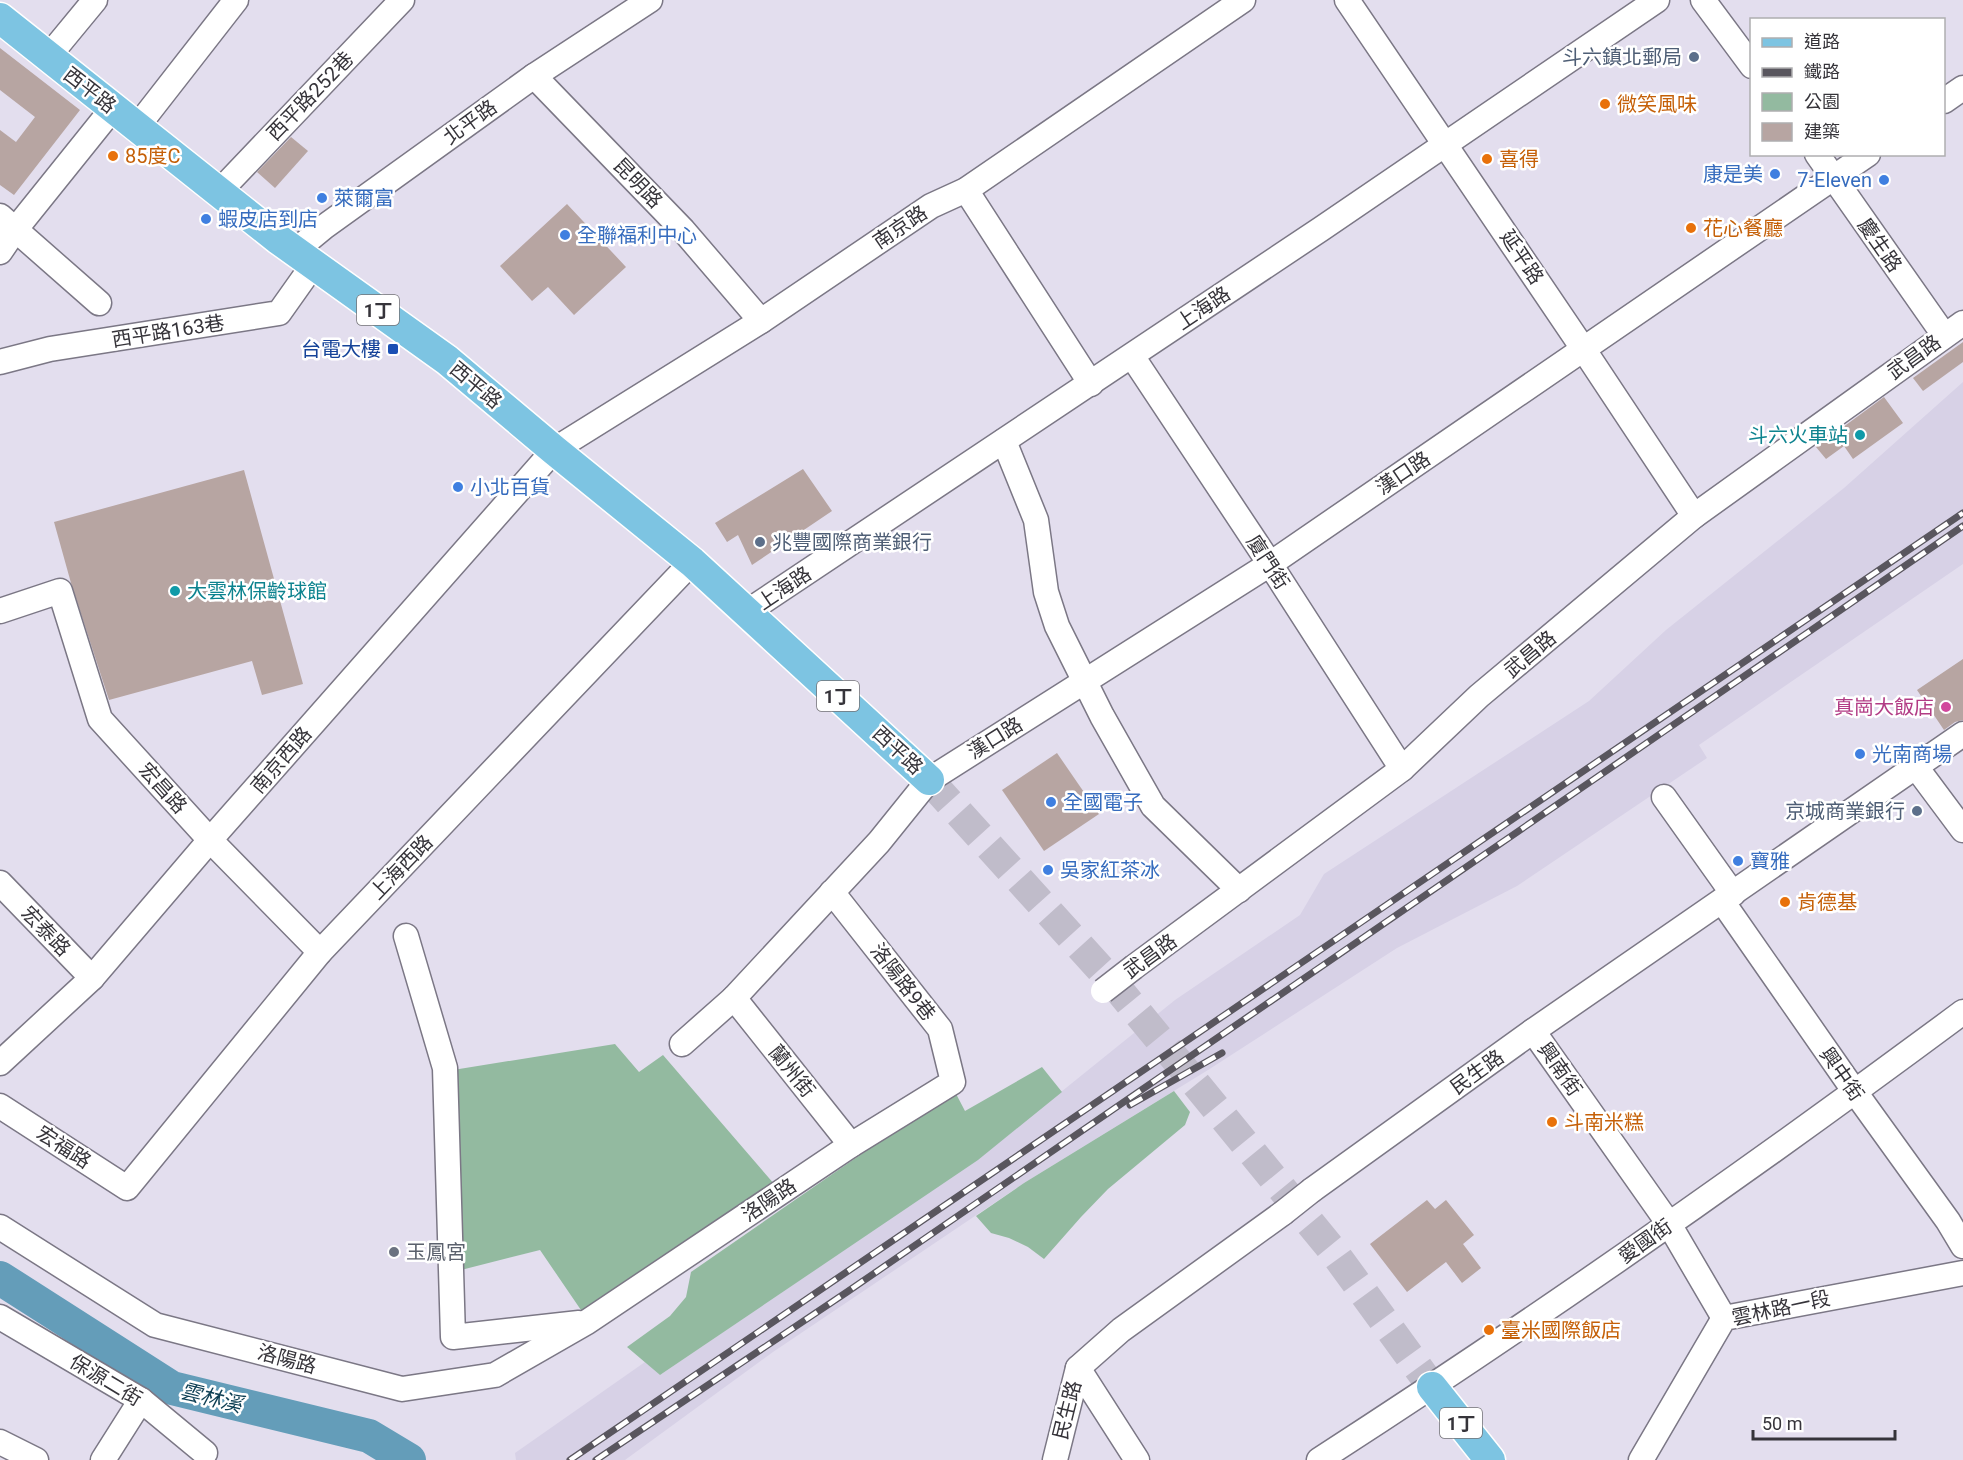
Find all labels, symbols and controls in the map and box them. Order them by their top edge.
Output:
legend [1750,18,1945,156]
text: 道路 [1804,31,1840,52]
place label: 斗六鎮北郵局 [1562,45,1682,69]
street label: 西平路252巷 [262,47,358,145]
marker: 斗六鎮北郵局 [1687,50,1701,64]
text: 鐵路 [1804,61,1840,82]
street label: 西平路 [59,62,121,118]
text: 公園 [1804,91,1840,112]
place label: 微笑風味 [1617,92,1697,116]
street label: 北平路 [439,95,501,149]
marker: 微笑風味 [1598,97,1612,111]
text: 建築 [1804,121,1840,142]
place label: 85度C [125,144,181,168]
place label: 喜得 [1499,147,1539,171]
marker: 85度C [106,149,120,163]
marker: 喜得 [1480,152,1494,166]
street label: 昆明路 [609,153,667,213]
place label: 康是美 [1703,162,1763,186]
marker: 康是美 [1768,167,1782,181]
place label: 7-Eleven [1797,168,1872,192]
marker: 7-Eleven [1877,173,1891,187]
place label: 萊爾富 [334,186,394,210]
marker: 萊爾富 [315,191,329,205]
street label: 南京路 [868,200,932,254]
place label: 蝦皮店到店 [218,207,318,231]
marker: 蝦皮店到店 [199,212,213,226]
street label: 慶生路 [1853,214,1907,276]
place label: 花心餐廳 [1703,216,1783,240]
marker: 花心餐廳 [1684,221,1698,235]
place label: 全聯福利中心 [577,223,697,247]
street label: 延平路 [1495,225,1549,289]
marker: 全聯福利中心 [558,228,572,242]
street label: 上海路 [1171,281,1235,335]
road number: 1丁 [357,295,399,325]
street label: 西平路163巷 [110,310,226,352]
street label: 武昌路 [1883,330,1945,384]
place label: 台電大樓 [301,337,381,361]
marker: 台電大樓 [386,342,400,356]
street label: 西平路 [445,357,507,413]
place label: 斗六火車站 [1748,423,1848,447]
marker: 斗六火車站 [1853,428,1867,442]
street label: 漢口路 [1371,446,1435,500]
place label: 小北百貨 [470,475,550,499]
marker: 小北百貨 [451,480,465,494]
place label: 兆豐國際商業銀行 [772,530,932,554]
street label: 廈門街 [1242,530,1294,594]
marker: 兆豐國際商業銀行 [753,535,767,549]
street label: 上海路 [752,561,816,615]
place label: 大雲林保齡球館 [187,579,327,603]
marker: 大雲林保齡球館 [168,584,182,598]
street label: 武昌路 [1499,626,1561,682]
road number: 1丁 [817,681,859,711]
place label: 真崗大飯店 [1834,695,1934,719]
marker: 真崗大飯店 [1939,700,1953,714]
street label: 漢口路 [963,712,1027,764]
street label: 西平路 [868,721,928,779]
street label: 南京西路 [246,722,316,798]
place label: 光南商場 [1872,742,1952,766]
marker: 光南商場 [1853,747,1867,761]
street label: 宏昌路 [134,758,192,818]
place label: 全國電子 [1063,790,1143,814]
marker: 全國電子 [1044,795,1058,809]
place label: 京城商業銀行 [1785,799,1905,823]
marker: 京城商業銀行 [1910,804,1924,818]
street label: 上海西路 [365,830,437,904]
place label: 寶雅 [1750,849,1790,873]
marker: 寶雅 [1731,854,1745,868]
place label: 吳家紅茶冰 [1060,858,1160,882]
marker: 吳家紅茶冰 [1041,863,1055,877]
place label: 肯德基 [1797,890,1857,914]
marker: 肯德基 [1778,895,1792,909]
street label: 宏泰路 [17,901,75,961]
street label: 武昌路 [1119,929,1181,983]
street label: 洛陽路9巷 [865,939,941,1025]
street label: 興南街 [1533,1038,1587,1100]
street label: 蘭州街 [764,1040,820,1102]
street label: 興中街 [1815,1043,1869,1105]
street label: 民生路 [1446,1045,1508,1099]
place label: 斗南米糕 [1564,1110,1644,1134]
marker: 斗南米糕 [1545,1115,1559,1129]
street label: 宏福路 [32,1121,96,1173]
street label: 洛陽路 [737,1173,801,1227]
street label: 愛國街 [1614,1214,1676,1268]
place label: 玉鳳宮 [406,1240,466,1264]
marker: 玉鳳宮 [387,1245,401,1259]
street label: 雲林路一段 [1730,1286,1832,1330]
place label: 臺米國際飯店 [1501,1318,1621,1342]
marker: 臺米國際飯店 [1482,1323,1496,1337]
street label: 洛陽路 [255,1340,319,1378]
street label: 保源二街 [66,1349,146,1411]
street label: 民生路 [1048,1378,1086,1442]
water label: 雲林溪 [178,1379,247,1418]
scale bar [1753,1403,1896,1441]
road number: 1丁 [1440,1408,1482,1438]
text: 50 m [1762,1413,1802,1434]

